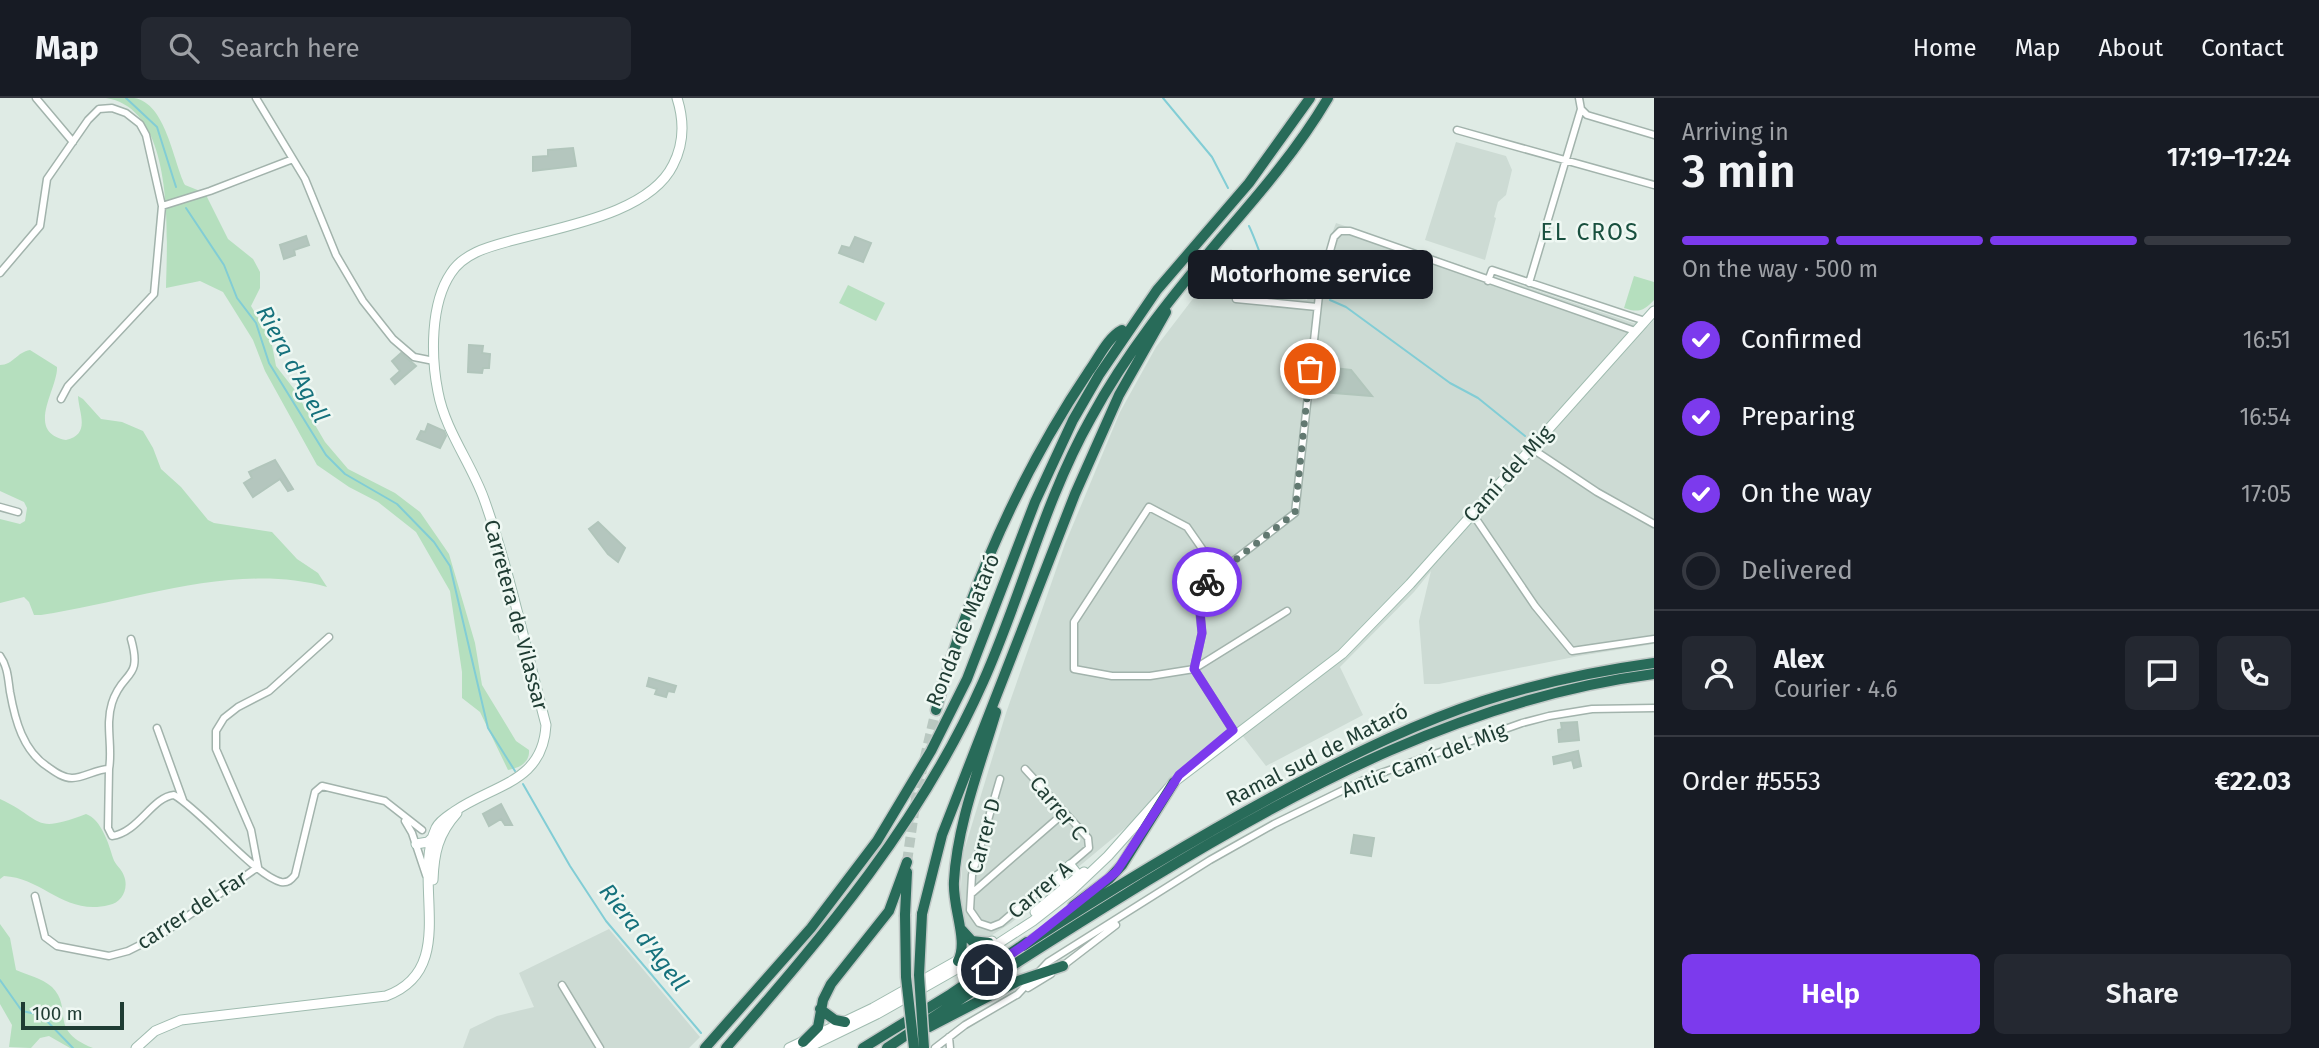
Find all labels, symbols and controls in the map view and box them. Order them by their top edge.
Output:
search box [141,17,631,80]
text: Map [35,28,99,68]
icon: search [165,29,203,67]
text: Search here [221,33,360,64]
text: Home [1913,34,1977,62]
text: Map [2015,34,2061,62]
text: About [2099,34,2163,62]
text: Contact [2201,34,2284,62]
text: Arriving in [1682,118,1789,146]
text: 17:19–17:24 [2167,142,2291,173]
text: 3 min [1682,144,1796,199]
district label: EL CROS [1541,218,1639,246]
callout: Motorhome service [1188,250,1432,299]
text: On the way · 500 m [1682,255,1878,283]
text: Motorhome service [1210,260,1411,288]
water label: Riera d'Agell [250,301,336,427]
icon: check [1682,321,1720,359]
text: Confirmed [1741,324,1862,355]
text: 16:51 [2243,326,2291,354]
pin [1280,339,1340,399]
icon: bag [1291,350,1329,388]
icon: check [1682,398,1720,436]
text: Preparing [1741,401,1854,432]
text: 16:54 [2239,403,2291,431]
street label: Camí del Mig [1458,420,1558,528]
icon: check [1682,475,1720,513]
text: On the way [1741,478,1872,509]
text: 17:05 [2241,480,2291,508]
street label: Carretera de Vilassar [478,517,554,713]
courier [1172,547,1242,617]
street label: Ronda de Mataró [921,550,1005,710]
text: Delivered [1741,555,1853,586]
icon: bike [1188,563,1226,601]
button: person [1682,636,1756,710]
button: chat [2125,636,2199,710]
button: phone [2217,636,2291,710]
text: Alex [1774,644,1824,675]
text: Courier · 4.6 [1774,675,1898,703]
street label: Ramal sud de Mataró [1222,698,1412,812]
street label: Antic Camí del Mig [1338,717,1510,803]
text: Order #5553 [1682,766,1821,797]
text: €22.03 [2215,766,2291,797]
street label: Carrer C [1024,771,1092,845]
street label: Carrer D [961,795,1007,877]
street label: Carrer A [1003,856,1077,924]
street label: carrer del Far [132,865,252,955]
water label: Riera d'Agell [593,878,695,996]
pin [957,940,1017,1000]
icon: home [968,951,1006,989]
button: Help [1682,954,1980,1034]
button: Share [1994,954,2291,1034]
scale bar [21,999,124,1031]
text: 100 m [32,1002,83,1025]

